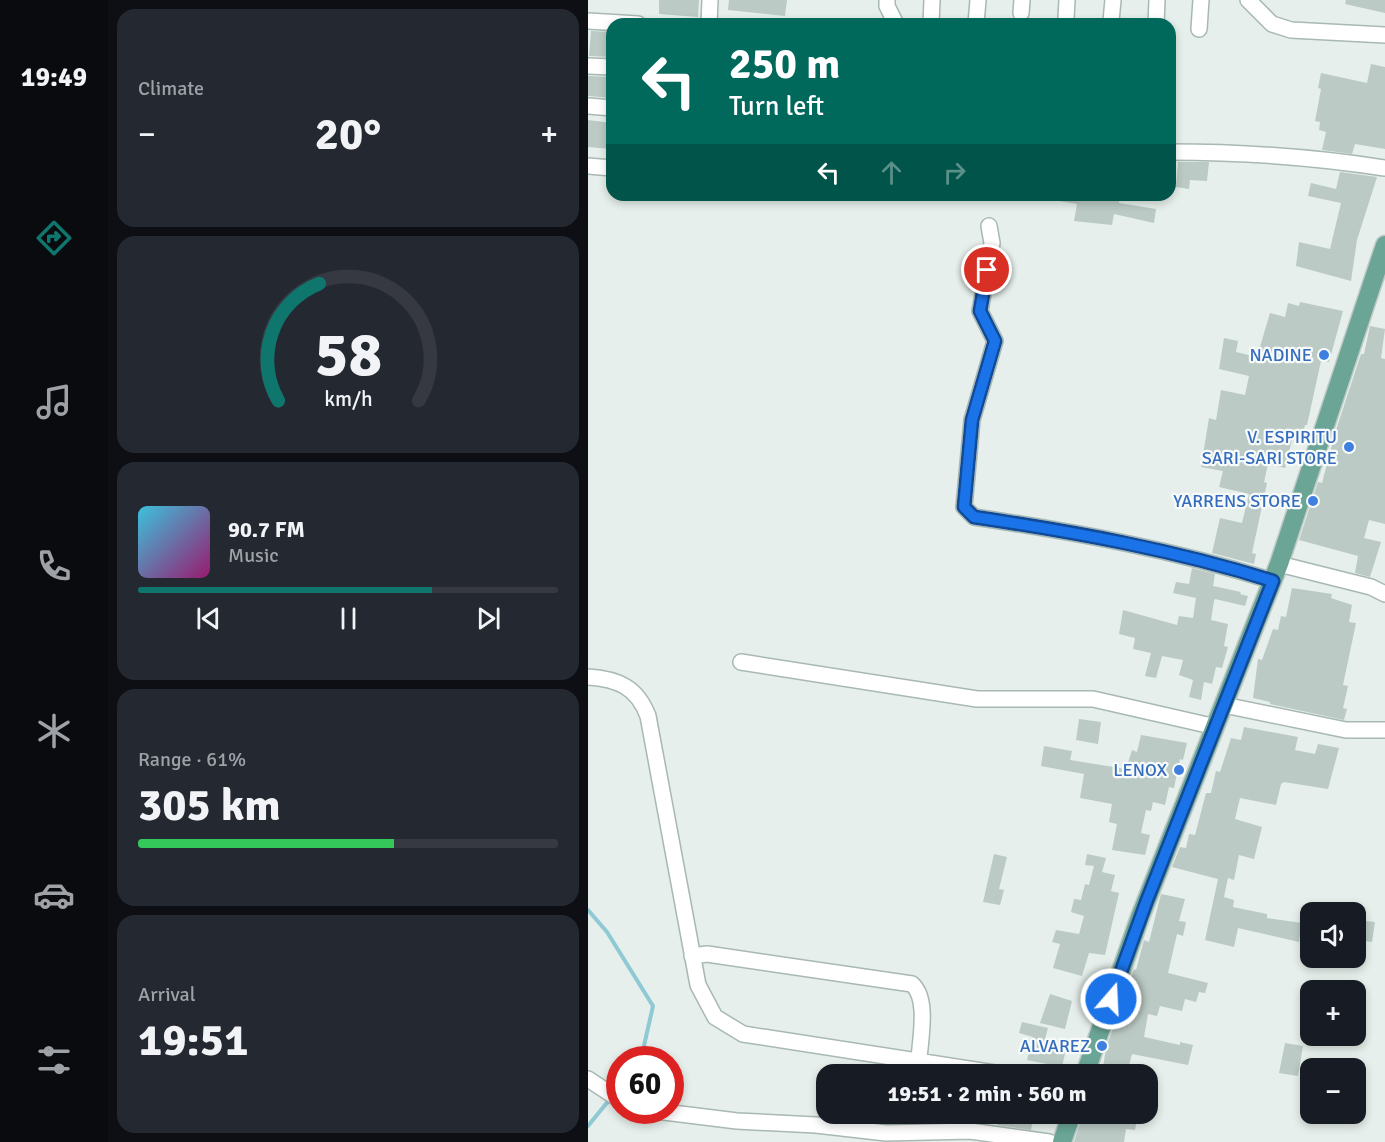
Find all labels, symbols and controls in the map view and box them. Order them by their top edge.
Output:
text: 250 m [729,39,840,90]
icon: left [630,42,708,120]
text: 19:49 [21,61,87,94]
text: Climate [138,76,204,101]
text: Turn left [729,90,824,123]
text: 20° [315,107,381,162]
text: − [138,114,156,155]
text: + [540,114,558,155]
icon: left [812,156,845,189]
icon: ahead [875,156,908,189]
icon: right [938,156,971,189]
icon: directions [33,217,75,259]
pin [961,244,1012,295]
icon: arrive [970,253,1003,286]
text: 58 [314,317,382,394]
place label: NADINE [1249,344,1312,366]
marker: NADINE [1317,348,1331,362]
icon: music [33,381,75,423]
text: km/h [324,387,372,413]
place label: V. ESPIRITU SARI-SARI STORE [1202,426,1337,469]
marker: V. ESPIRITU SARI-SARI STORE [1342,440,1356,454]
place label: YARRENS STORE [1173,490,1301,512]
marker: YARRENS STORE [1306,494,1320,508]
text: 90.7 FM [228,516,305,543]
text: Music [228,543,279,568]
icon: phone [33,545,75,587]
icon: previous [192,602,225,635]
icon: pause [332,602,365,635]
icon: next [472,602,505,635]
icon: climate [33,710,75,752]
text: Range · 61% [138,747,246,772]
place label: LENOX [1113,759,1167,781]
marker: LENOX [1172,763,1186,777]
text: 305 km [138,778,281,833]
icon: car [33,874,75,916]
map controls [1300,902,1366,1124]
button: sound [1300,902,1366,968]
position arrow [1079,967,1143,1031]
button: + [1300,980,1366,1046]
text: Arrival [138,982,196,1007]
text: 19:51 [138,1013,248,1068]
place label: ALVAREZ [1020,1035,1090,1057]
icon: filters [33,1039,75,1081]
marker: ALVAREZ [1095,1039,1109,1053]
speed limit sign: 60 [606,1046,684,1124]
button: − [1300,1058,1366,1124]
text: 19:51 · 2 min · 560 m [887,1080,1087,1107]

